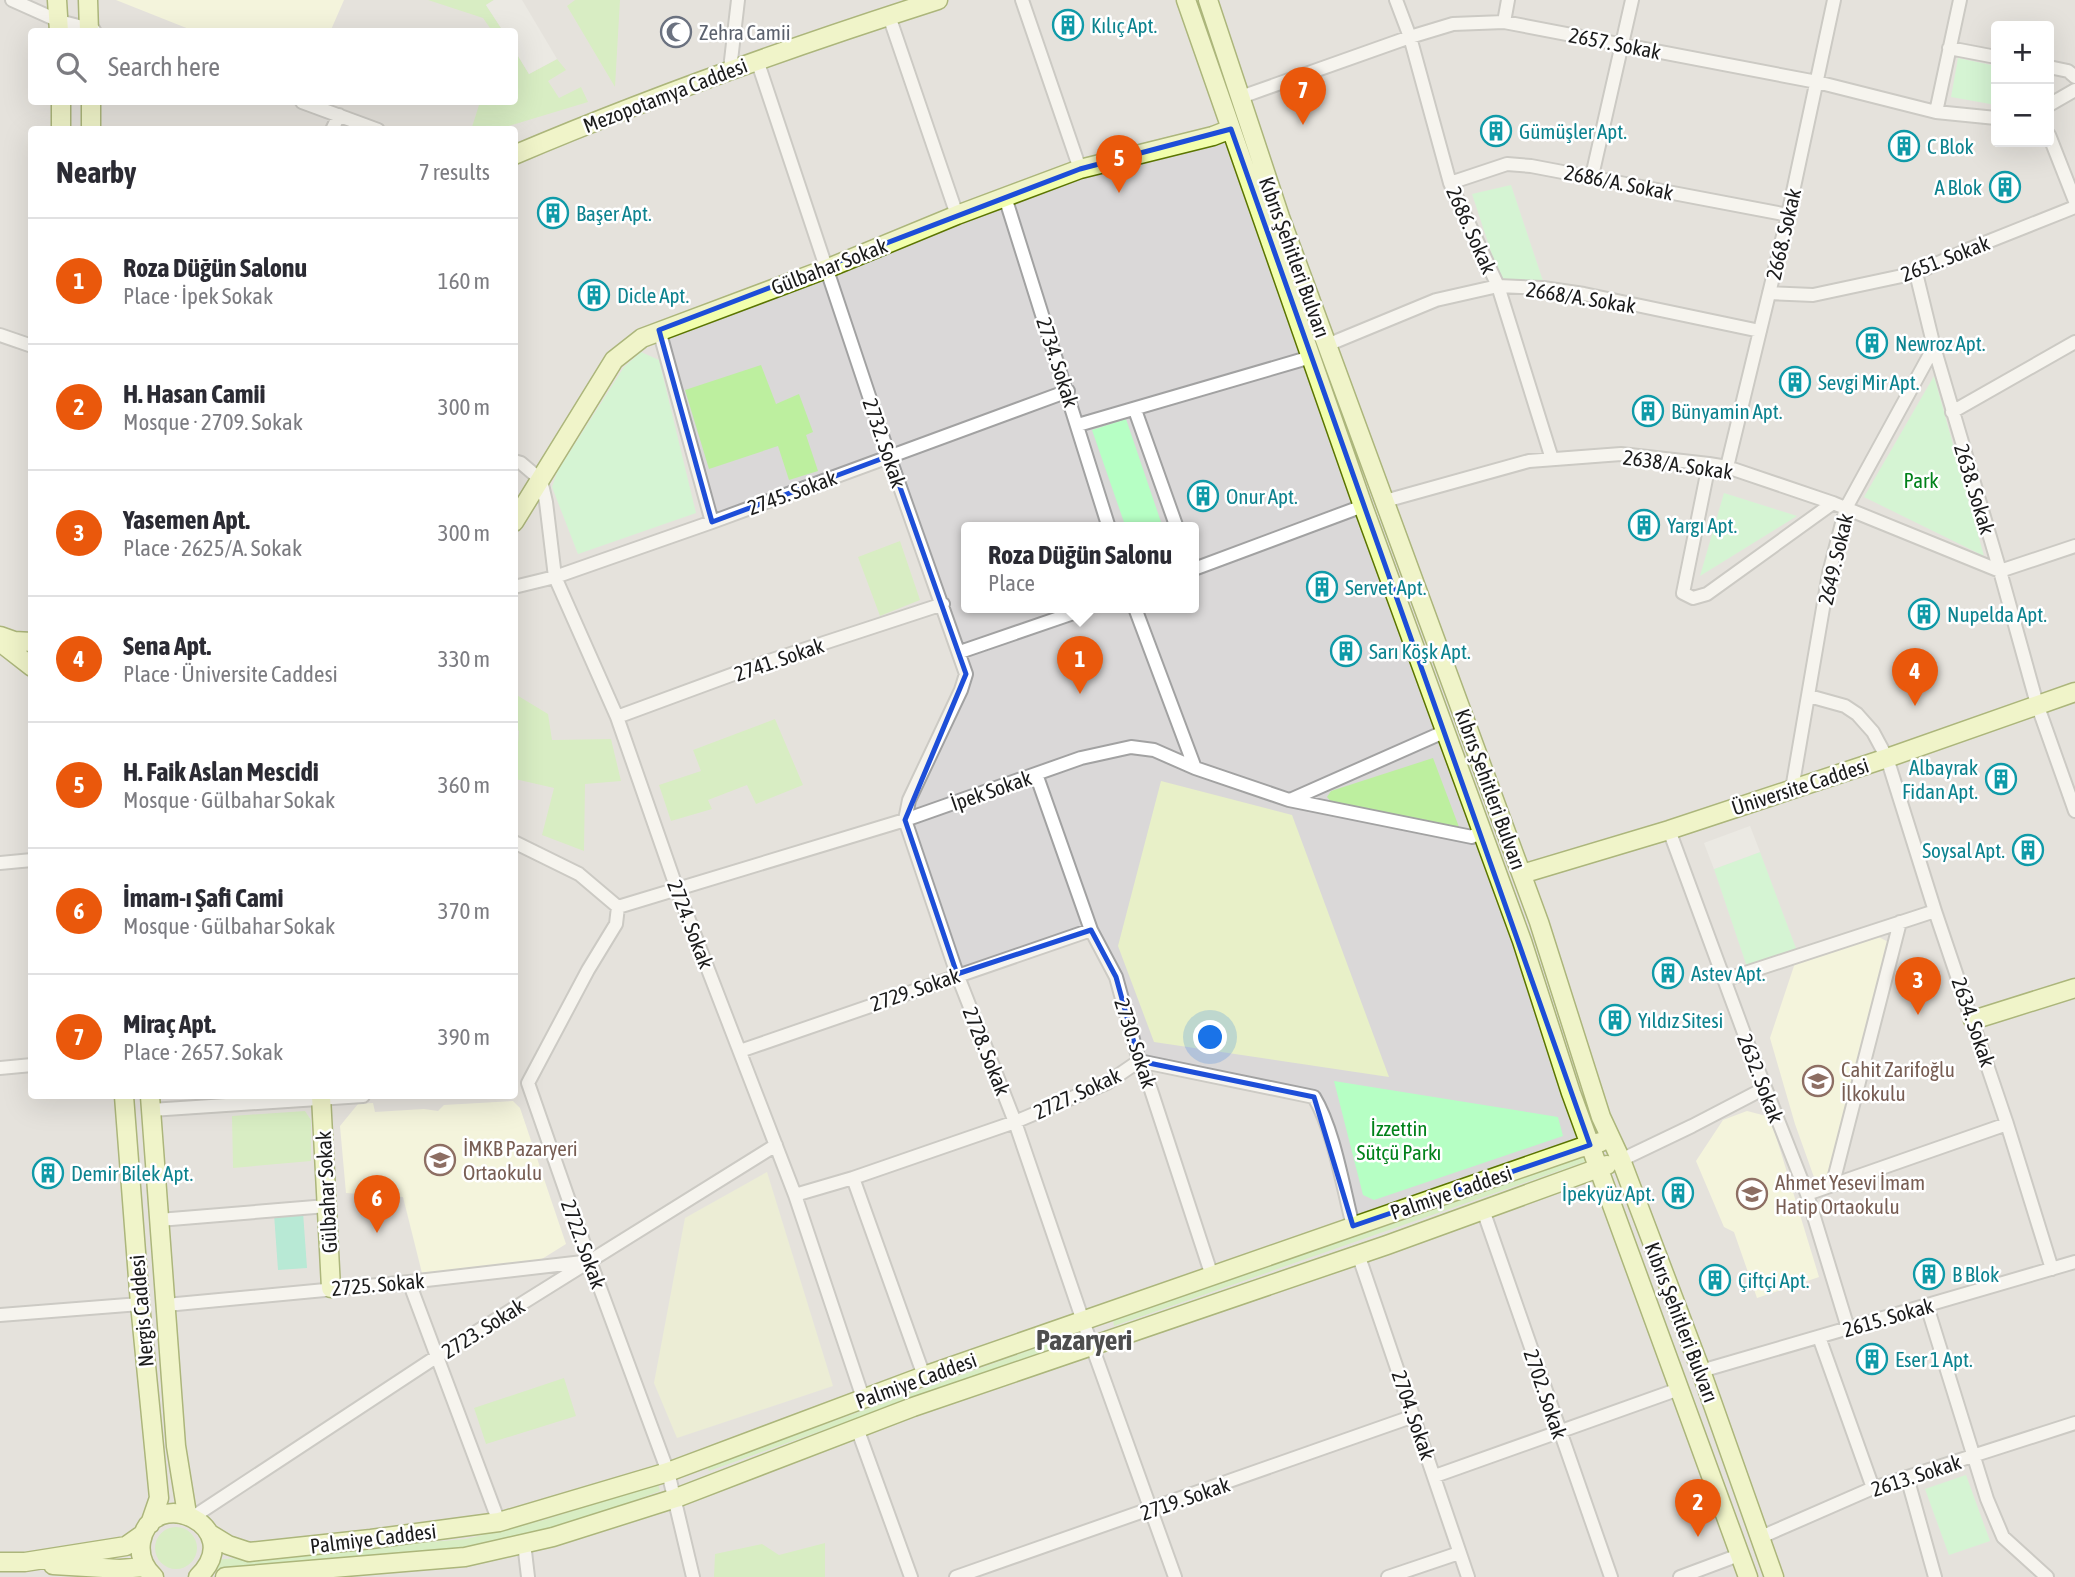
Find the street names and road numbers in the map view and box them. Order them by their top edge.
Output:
street label: 2657. Sokak [1567,22,1663,64]
street label: Mezopotamya Caddesi [580,53,750,137]
street label: 2686/A. Sokak [1563,160,1675,204]
street label: Kıbrıs Şehitleri Bulvarı [1255,173,1335,341]
street label: 2686. Sokak [1442,183,1502,277]
street label: 2668. Sokak [1761,186,1805,282]
street label: 2651. Sokak [1897,230,1993,286]
street label: Gülbahar Sokak [768,233,890,299]
street label: 2668/A. Sokak [1525,277,1637,317]
street label: 2734. Sokak [1032,314,1084,410]
street label: 2732. Sokak [859,395,911,491]
street label: 2638. Sokak [1950,441,2000,537]
street label: 2638/A. Sokak [1622,444,1734,484]
street label: 2745. Sokak [744,465,840,519]
street label: 2649. Sokak [1813,511,1857,607]
street label: 2741. Sokak [731,633,827,685]
street label: Kıbrıs Şehitleri Bulvarı [1451,705,1531,873]
street label: Üniversite Caddesi [1728,752,1872,820]
street label: İpek Sokak [947,765,1035,815]
street label: 2724. Sokak [663,876,719,972]
street label: 2729. Sokak [867,963,963,1015]
street label: 2634. Sokak [1948,974,2000,1070]
street label: 2730. Sokak [1110,995,1162,1091]
street label: 2728. Sokak [958,1003,1016,1099]
street label: 2632. Sokak [1733,1030,1789,1126]
street label: 2727. Sokak [1030,1062,1124,1124]
street label: Gülbahar Sokak [311,1130,341,1254]
street label: Palmiye Caddesi [1387,1160,1515,1224]
street label: 2722. Sokak [557,1196,611,1292]
street label: Kıbrıs Şehitleri Bulvarı [1640,1239,1724,1405]
street label: Nergis Caddesi [124,1254,158,1368]
street label: 2725. Sokak [331,1268,425,1300]
street label: 2723. Sokak [437,1293,529,1363]
street label: 2615. Sokak [1840,1293,1936,1341]
street label: 2702. Sokak [1520,1346,1572,1442]
street label: Palmiye Caddesi [852,1347,980,1413]
street label: 2704. Sokak [1388,1367,1440,1463]
street label: 2613. Sokak [1868,1449,1964,1501]
street label: 2719. Sokak [1137,1472,1233,1524]
street label: Palmiye Caddesi [309,1518,437,1558]

